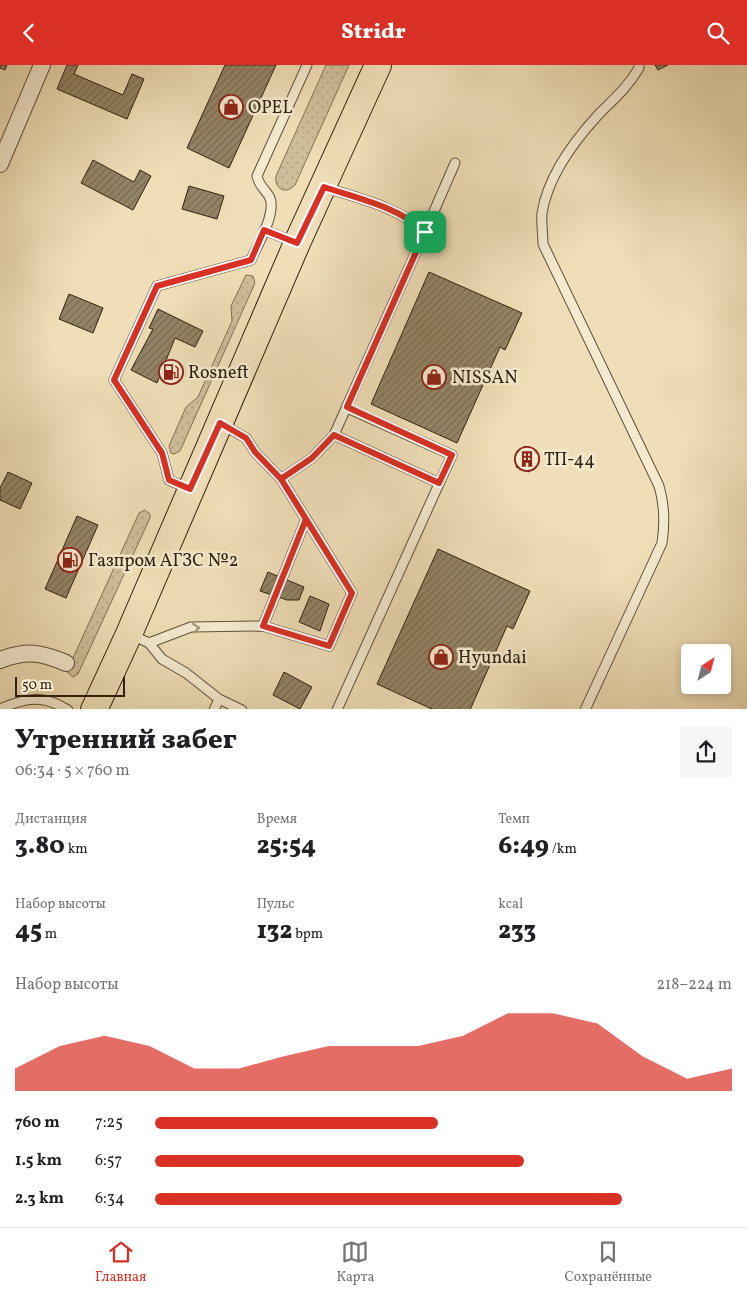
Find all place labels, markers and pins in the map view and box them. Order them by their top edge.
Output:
shop icon: OPEL [218,94,244,120]
place label: OPEL [248,96,293,121]
pin [404,211,446,253]
fuel station icon: Rosneft [158,359,184,385]
place label: Rosneft [188,361,249,386]
shop icon: NISSAN [421,364,447,390]
place label: NISSAN [452,366,518,391]
building icon: ТП-44 [514,446,540,472]
place label: ТП-44 [544,448,595,473]
fuel station icon: Газпром АГЗС №2 [57,547,83,573]
place label: Газпром АГЗС №2 [88,549,238,574]
shop icon: Hyundai [428,644,454,670]
place label: Hyundai [458,646,527,671]

